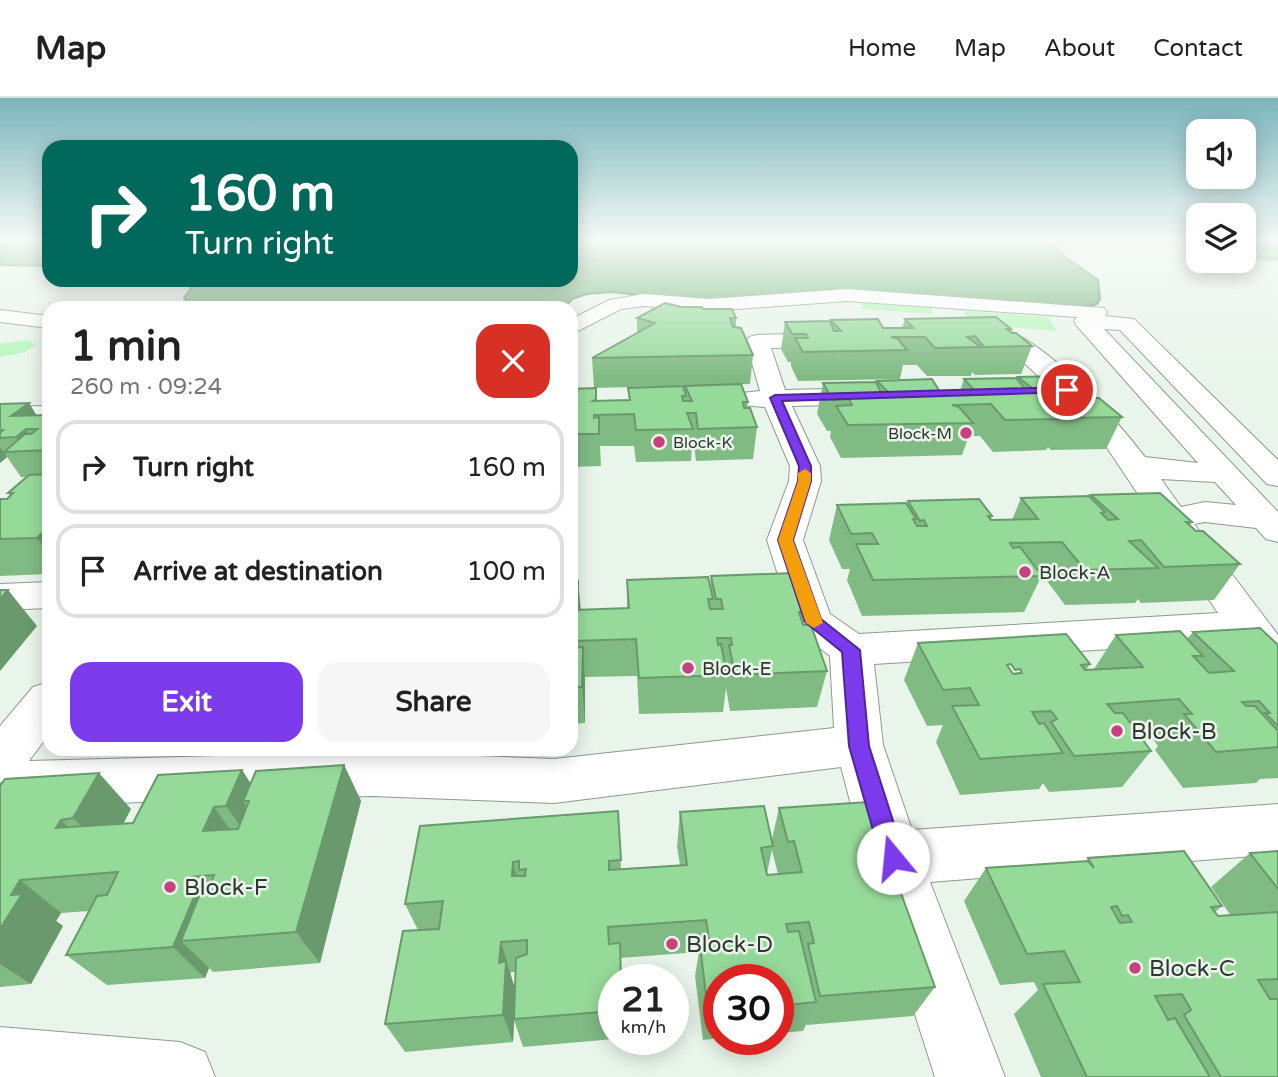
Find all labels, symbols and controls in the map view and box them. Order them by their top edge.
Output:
text: Map [35,29,106,68]
text: Home [848,34,916,63]
text: Map [954,34,1006,63]
text: About [1044,34,1115,63]
text: Contact [1153,34,1243,63]
map controls [1186,119,1256,273]
button: sound [1186,119,1256,189]
text: 160 m [185,165,335,224]
icon: right [70,168,161,259]
button: layers [1186,203,1256,273]
text: Turn right [185,225,334,263]
text: 1 min [70,321,182,372]
button: close [476,324,550,398]
pin [1037,360,1097,420]
icon: arrive [1048,371,1086,409]
text: 260 m · 09:24 [70,373,222,401]
place label: Block-M [888,424,952,444]
marker: Block-M [958,425,974,441]
place label: Block-K [673,433,732,453]
marker: Block-K [651,434,667,450]
icon: right [74,448,112,486]
text: Turn right [133,452,254,483]
text: 160 m [466,452,546,483]
icon: arrive [74,552,112,590]
text: Arrive at destination [133,556,383,587]
text: 100 m [466,556,546,587]
place label: Block-A [1039,562,1110,584]
marker: Block-A [1017,564,1033,580]
place label: Block-E [702,658,772,680]
marker: Block-E [680,660,696,676]
button: Exit [70,662,303,742]
button: Share [317,662,550,742]
place label: Block-B [1131,718,1217,746]
marker: Block-B [1109,723,1125,739]
position arrow [856,821,930,895]
place label: Block-F [184,874,268,902]
marker: Block-F [162,879,178,895]
place label: Block-D [686,931,773,959]
marker: Block-D [664,936,680,952]
place label: Block-C [1149,955,1235,983]
marker: Block-C [1127,960,1143,976]
speed limit sign: 30 [703,964,794,1055]
text: 21 [622,979,665,1021]
text: km/h [621,1016,666,1038]

